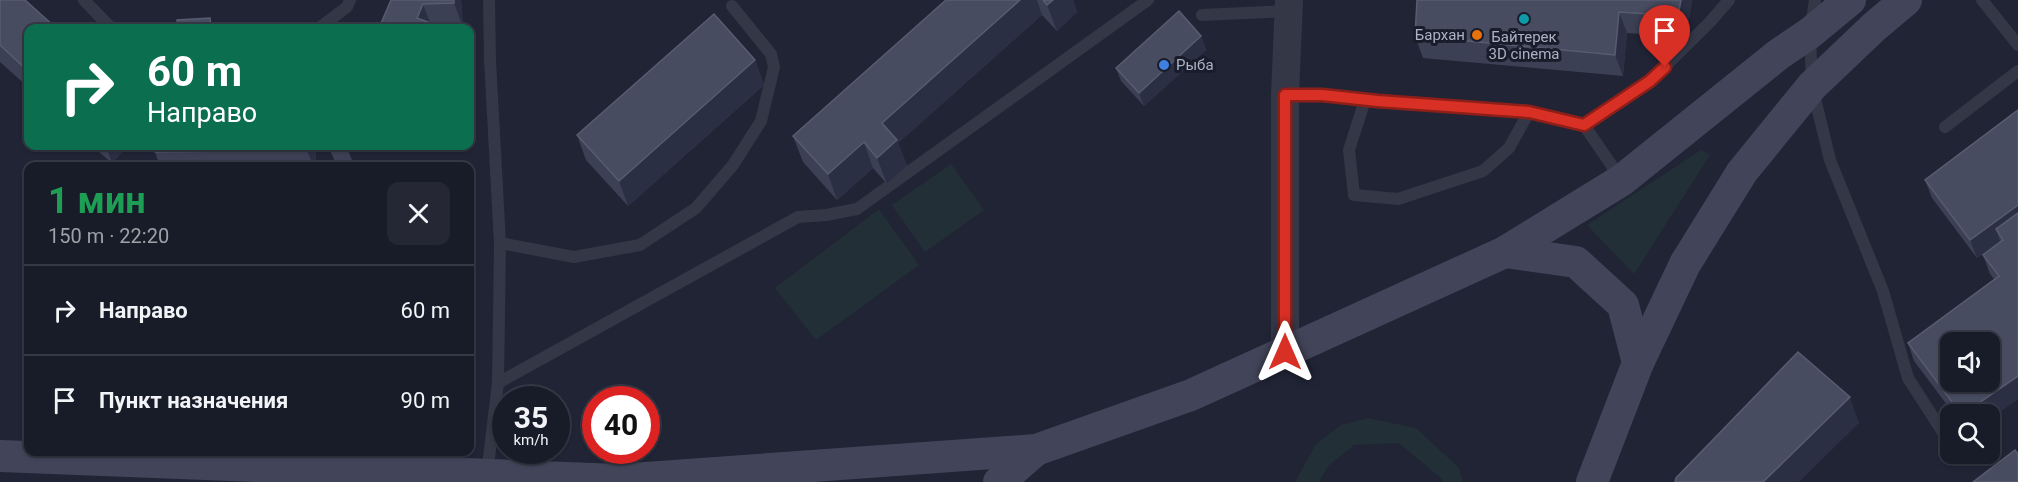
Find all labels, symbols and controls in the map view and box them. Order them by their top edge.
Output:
pin [1639,5,1690,67]
marker: Байтерек 3D cinema [1517,12,1531,26]
icon: arrive [1648,14,1681,47]
place label: Бархан [1415,26,1465,44]
marker: Бархан [1470,28,1484,42]
place label: Байтерек 3D cinema [1488,28,1560,63]
text: 60 m [147,47,242,96]
icon: right [48,48,126,126]
place label: Рыба [1176,56,1214,74]
marker: Рыба [1157,58,1171,72]
text: Направо [147,97,257,129]
text: 1 мин [48,180,146,222]
button: close [387,182,450,245]
text: 150 m · 22:20 [48,224,169,248]
icon: right [48,294,81,327]
text: Направо [99,298,188,323]
text: 60 m [401,298,450,323]
position arrow [1253,320,1317,384]
map controls [1940,332,2000,464]
button: sound [1940,332,2000,392]
icon: arrive [48,384,81,417]
speed limit sign: 40 [582,386,660,464]
text: Пункт назначения [99,388,288,413]
text: 90 m [401,388,450,413]
text: 35 [514,400,548,435]
button: search [1940,404,2000,464]
text: km/h [513,431,549,449]

